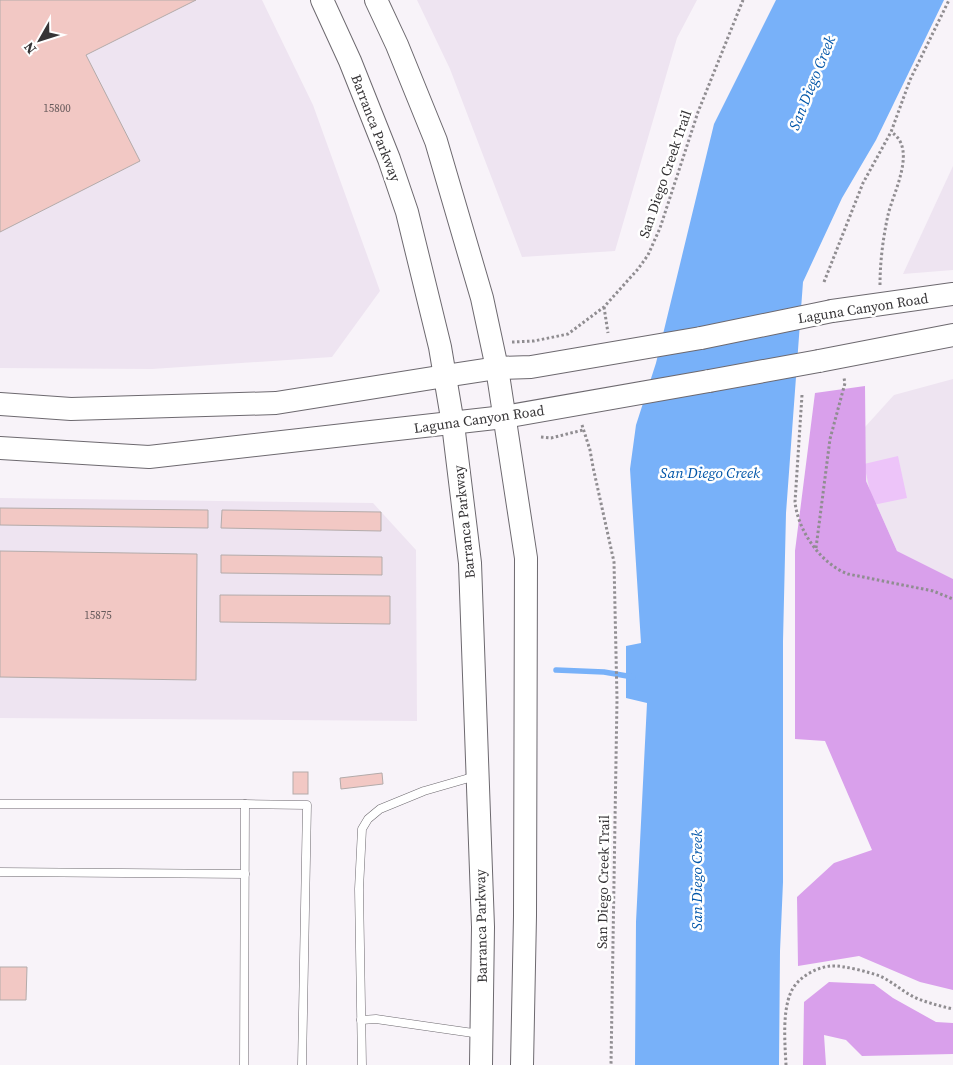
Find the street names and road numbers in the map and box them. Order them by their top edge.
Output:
street label: Barranca Parkway [346,71,406,185]
street label: San Diego Creek Trail [634,107,696,241]
street label: Laguna Canyon Road [796,288,930,328]
street label: Laguna Canyon Road [412,400,546,438]
street label: Barranca Parkway [448,464,480,580]
street label: San Diego Creek Trail [592,815,614,949]
street label: Barranca Parkway [470,868,492,983]

